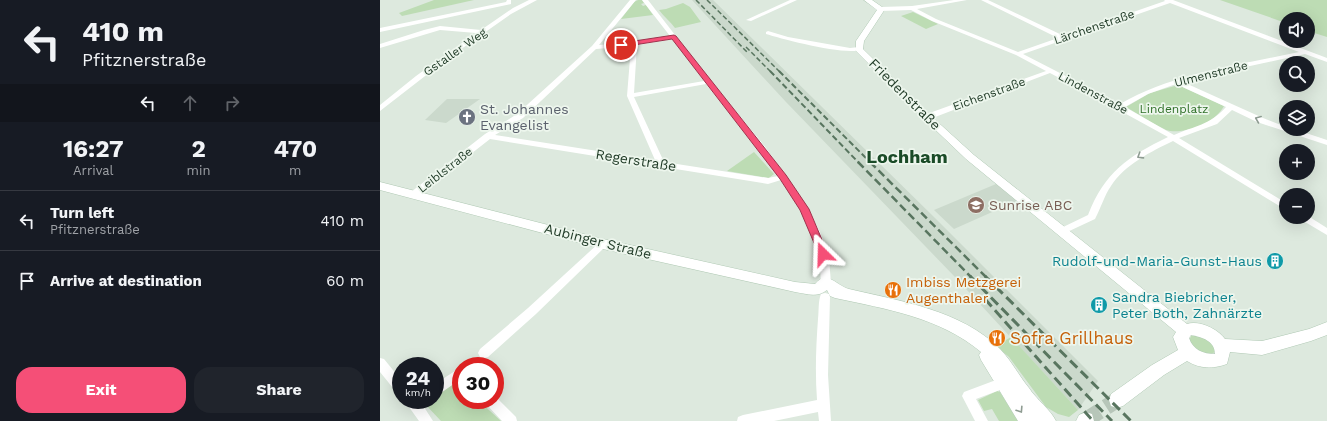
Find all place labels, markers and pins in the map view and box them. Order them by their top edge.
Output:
pin [604,28,638,62]
place label: St. Johannes Evangelist [480,101,569,133]
church icon: St. Johannes Evangelist [457,107,477,127]
school or university icon: Sunrise ABC [966,195,986,215]
place label: Sunrise ABC [989,197,1072,213]
building icon: Rudolf-und-Maria-Gunst-Haus [1265,251,1285,271]
place label: Rudolf-und-Maria-Gunst-Haus [1052,253,1262,269]
place label: Imbiss Metzgerei Augenthaler [906,274,1021,306]
restaurant icon: Imbiss Metzgerei Augenthaler [883,280,903,300]
place label: Sandra Biebricher, Peter Both, Zahnärzte [1112,289,1262,321]
building icon: Sandra Biebricher, Peter Both, Zahnärzte [1089,295,1109,315]
restaurant icon: Sofra Grillhaus [987,328,1007,348]
place label: Sofra Grillhaus [1010,328,1133,348]

